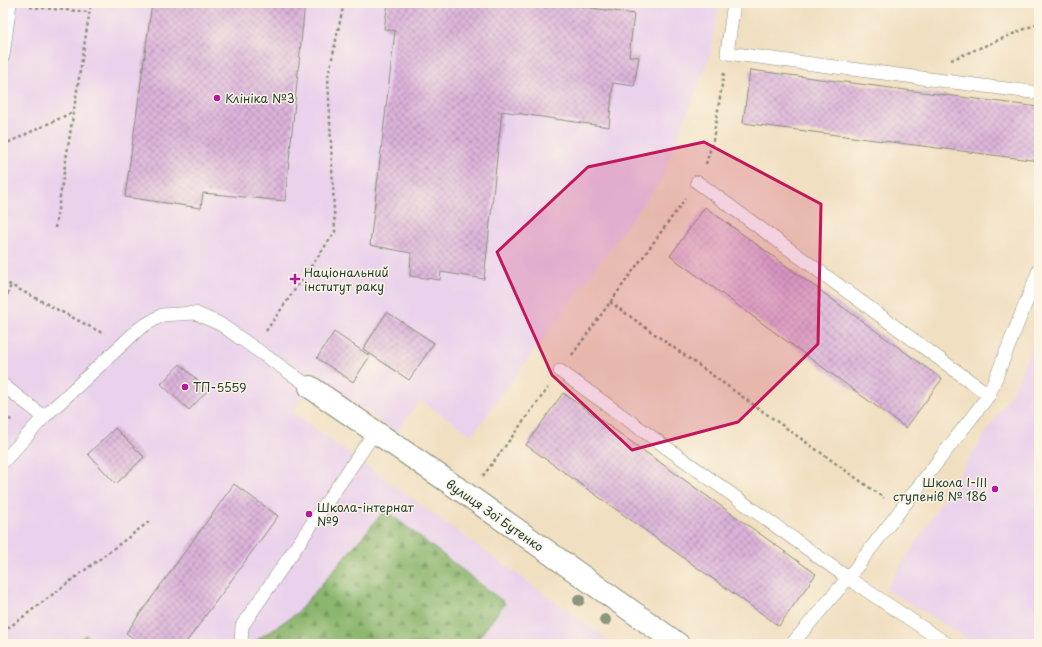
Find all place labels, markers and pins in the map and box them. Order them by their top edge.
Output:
place label: Клініка №3 [225,89,295,107]
marker: Клініка №3 [212,93,222,103]
place label: Національний інститут раку [304,263,389,295]
marker: Національний інститут раку [289,273,301,285]
place label: ТП-5559 [193,378,247,396]
marker: ТП-5559 [180,382,190,392]
place label: Школа І-ІІІ ступенів № 186 [893,473,987,505]
marker: Школа І-ІІІ ступенів № 186 [990,484,1000,494]
place label: Школа-інтернат №9 [317,498,415,530]
marker: Школа-інтернат №9 [304,509,314,519]

